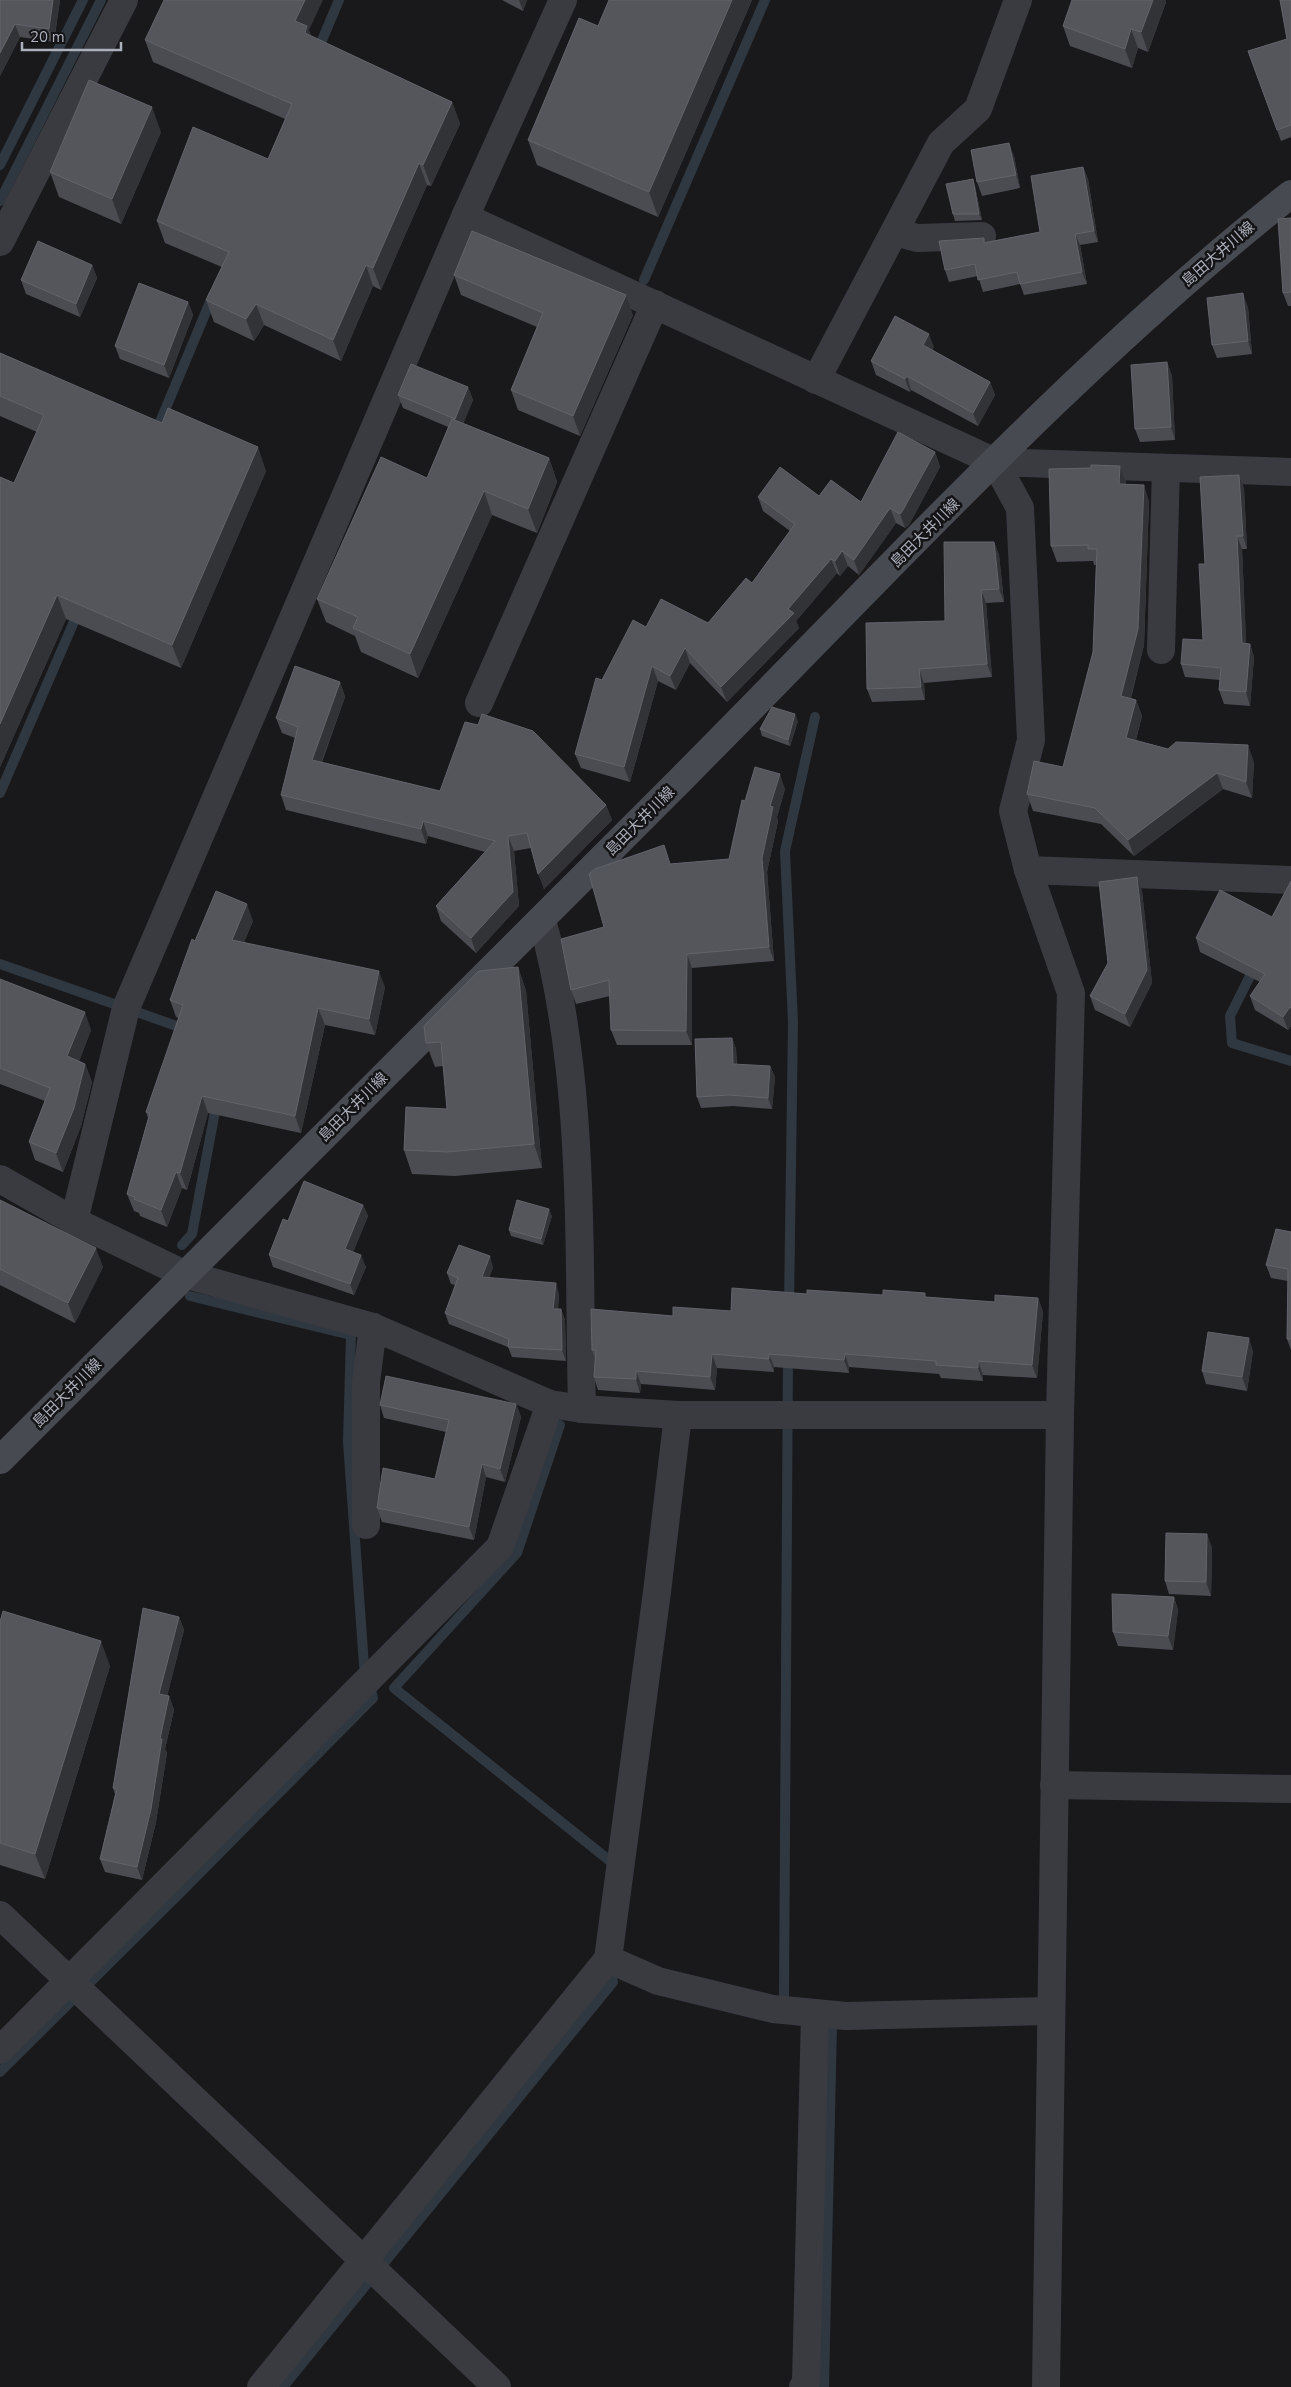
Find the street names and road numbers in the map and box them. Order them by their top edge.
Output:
street label: 島田大井川線 [1177,217,1259,291]
street label: 島田大井川線 [886,494,964,572]
street label: 島田大井川線 [601,782,679,860]
street label: 島田大井川線 [314,1068,392,1146]
street label: 島田大井川線 [28,1354,106,1432]

